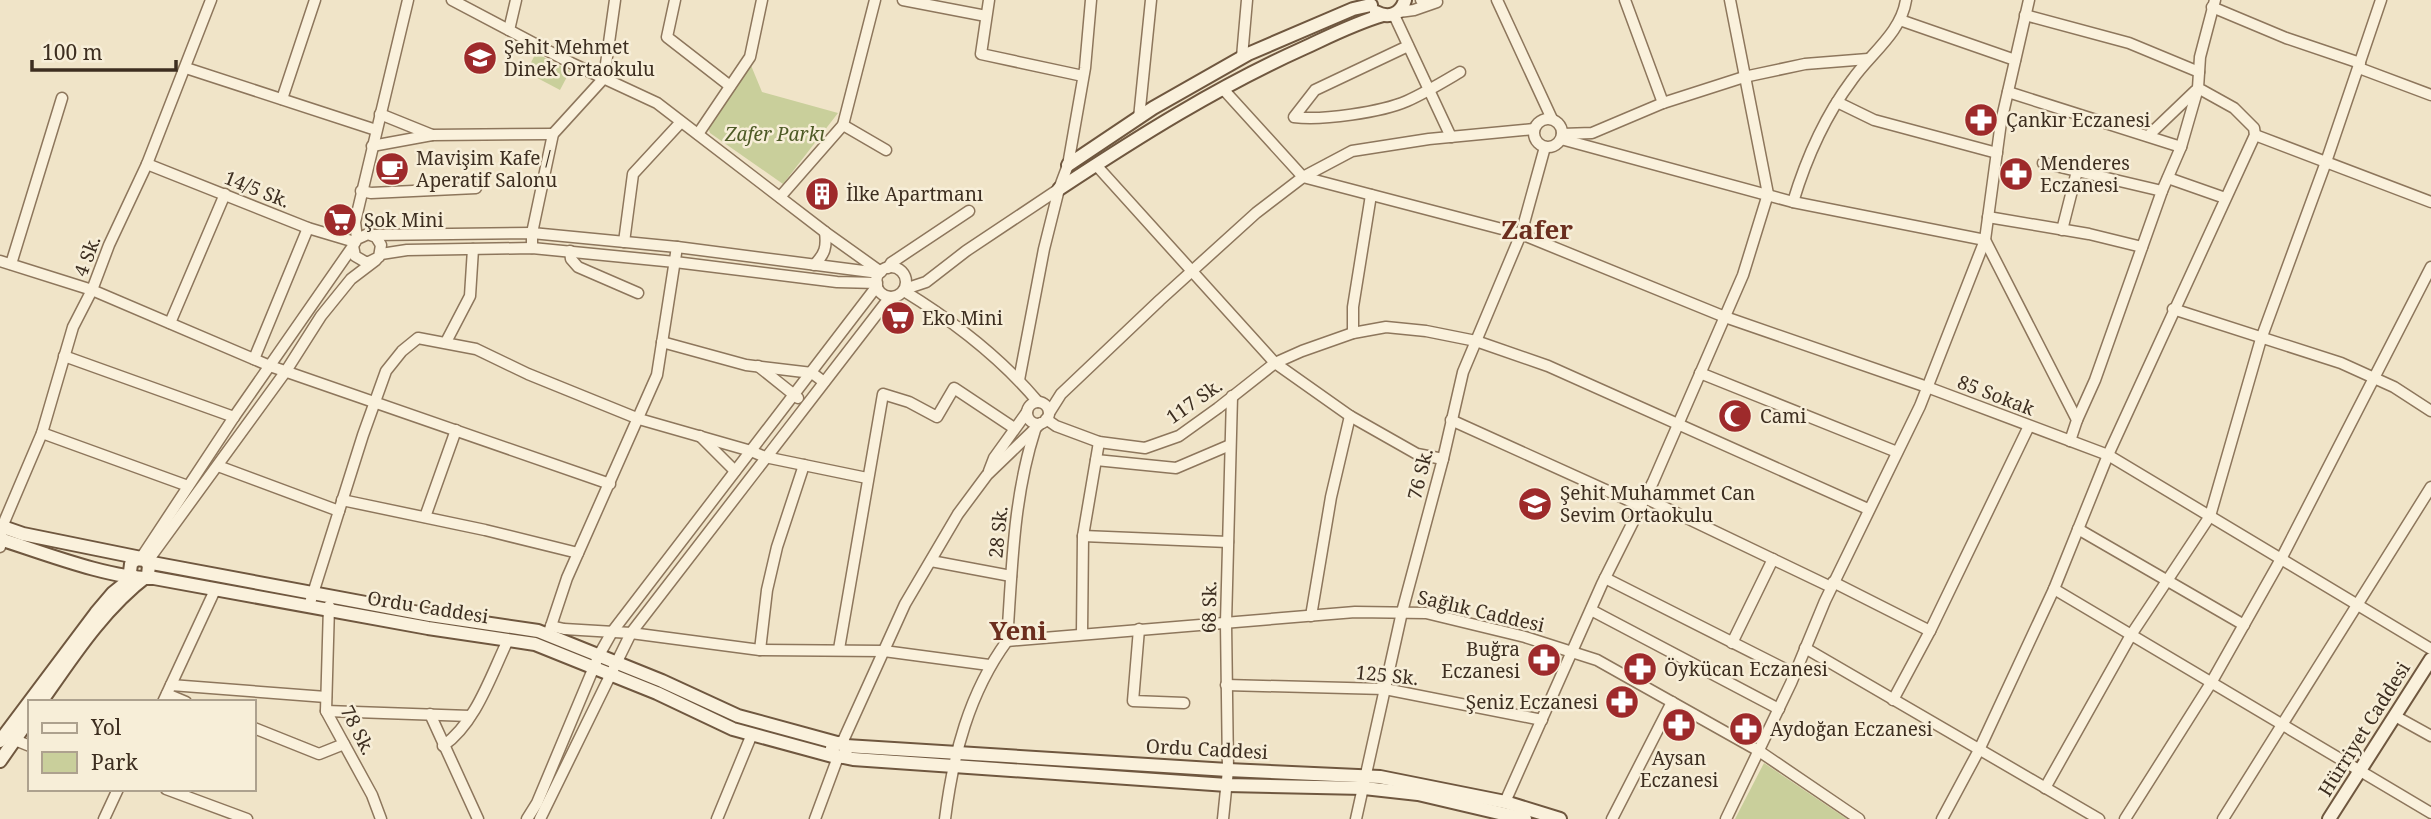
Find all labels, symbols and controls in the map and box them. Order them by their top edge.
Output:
scale bar [32,28,175,72]
place label: Şehit Mehmet Dinek Ortaokulu [504,34,655,82]
text: 100 m [42,38,103,66]
school or university icon: Şehit Mehmet Dinek Ortaokulu [461,39,499,77]
pharmacy icon: Çankır Eczanesi [1962,101,2000,139]
place label: Çankır Eczanesi [2006,107,2150,133]
park label: Zafer Parkı [724,121,825,147]
place label: Mavişim Kafe / Aperatif Salonu [416,145,557,193]
cafe icon: Mavişim Kafe / Aperatif Salonu [373,150,411,188]
place label: Menderes Eczanesi [2040,150,2130,198]
pharmacy icon: Menderes Eczanesi [1997,155,2035,193]
street label: 14/5 Sk. [220,164,294,214]
building icon: İlke Apartmanı [803,175,841,213]
place label: İlke Apartmanı [846,181,983,207]
supermarket icon: Şok Mini [321,201,359,239]
place label: Şok Mini [364,207,444,233]
district label: Zafer [1501,211,1573,247]
street label: 4 Sk. [67,232,107,280]
supermarket icon: Eko Mini [879,299,917,337]
place label: Eko Mini [922,305,1003,331]
street label: 85 Sokak [1954,368,2039,422]
street label: 117 Sk. [1161,372,1227,430]
mosque icon: Cami [1716,397,1754,435]
place label: Cami [1760,403,1806,429]
street label: 76 Sk. [1401,445,1439,503]
place label: Şehit Muhammet Can Sevim Ortaokulu [1560,480,1755,528]
school or university icon: Şehit Muhammet Can Sevim Ortaokulu [1516,485,1554,523]
street label: 28 Sk. [982,505,1014,559]
street label: 68 Sk. [1196,581,1222,633]
street label: Sağlık Caddesi [1415,584,1547,638]
street label: Ordu Caddesi [366,585,490,629]
district label: Yeni [989,612,1047,648]
place label: Buğra Eczanesi [1441,636,1520,684]
pharmacy icon: Buğra Eczanesi [1525,641,1563,679]
pharmacy icon: Öykücan Eczanesi [1621,650,1659,688]
place label: Öykücan Eczanesi [1664,656,1828,682]
street label: Hürriyet Caddesi [2312,657,2416,801]
street label: 125 Sk. [1354,659,1420,691]
pharmacy icon: Şeniz Eczanesi [1603,683,1641,721]
place label: Şeniz Eczanesi [1466,689,1598,715]
legend [28,700,256,791]
street label: 78 Sk. [335,701,381,759]
pharmacy icon: Aysan Eczanesi [1660,706,1698,744]
pharmacy icon: Aydoğan Eczanesi [1727,710,1765,748]
text: Yol [90,713,122,741]
place label: Aydoğan Eczanesi [1770,716,1933,742]
street label: Ordu Caddesi [1145,733,1269,765]
place label: Aysan Eczanesi [1640,745,1718,793]
text: Park [91,748,138,776]

